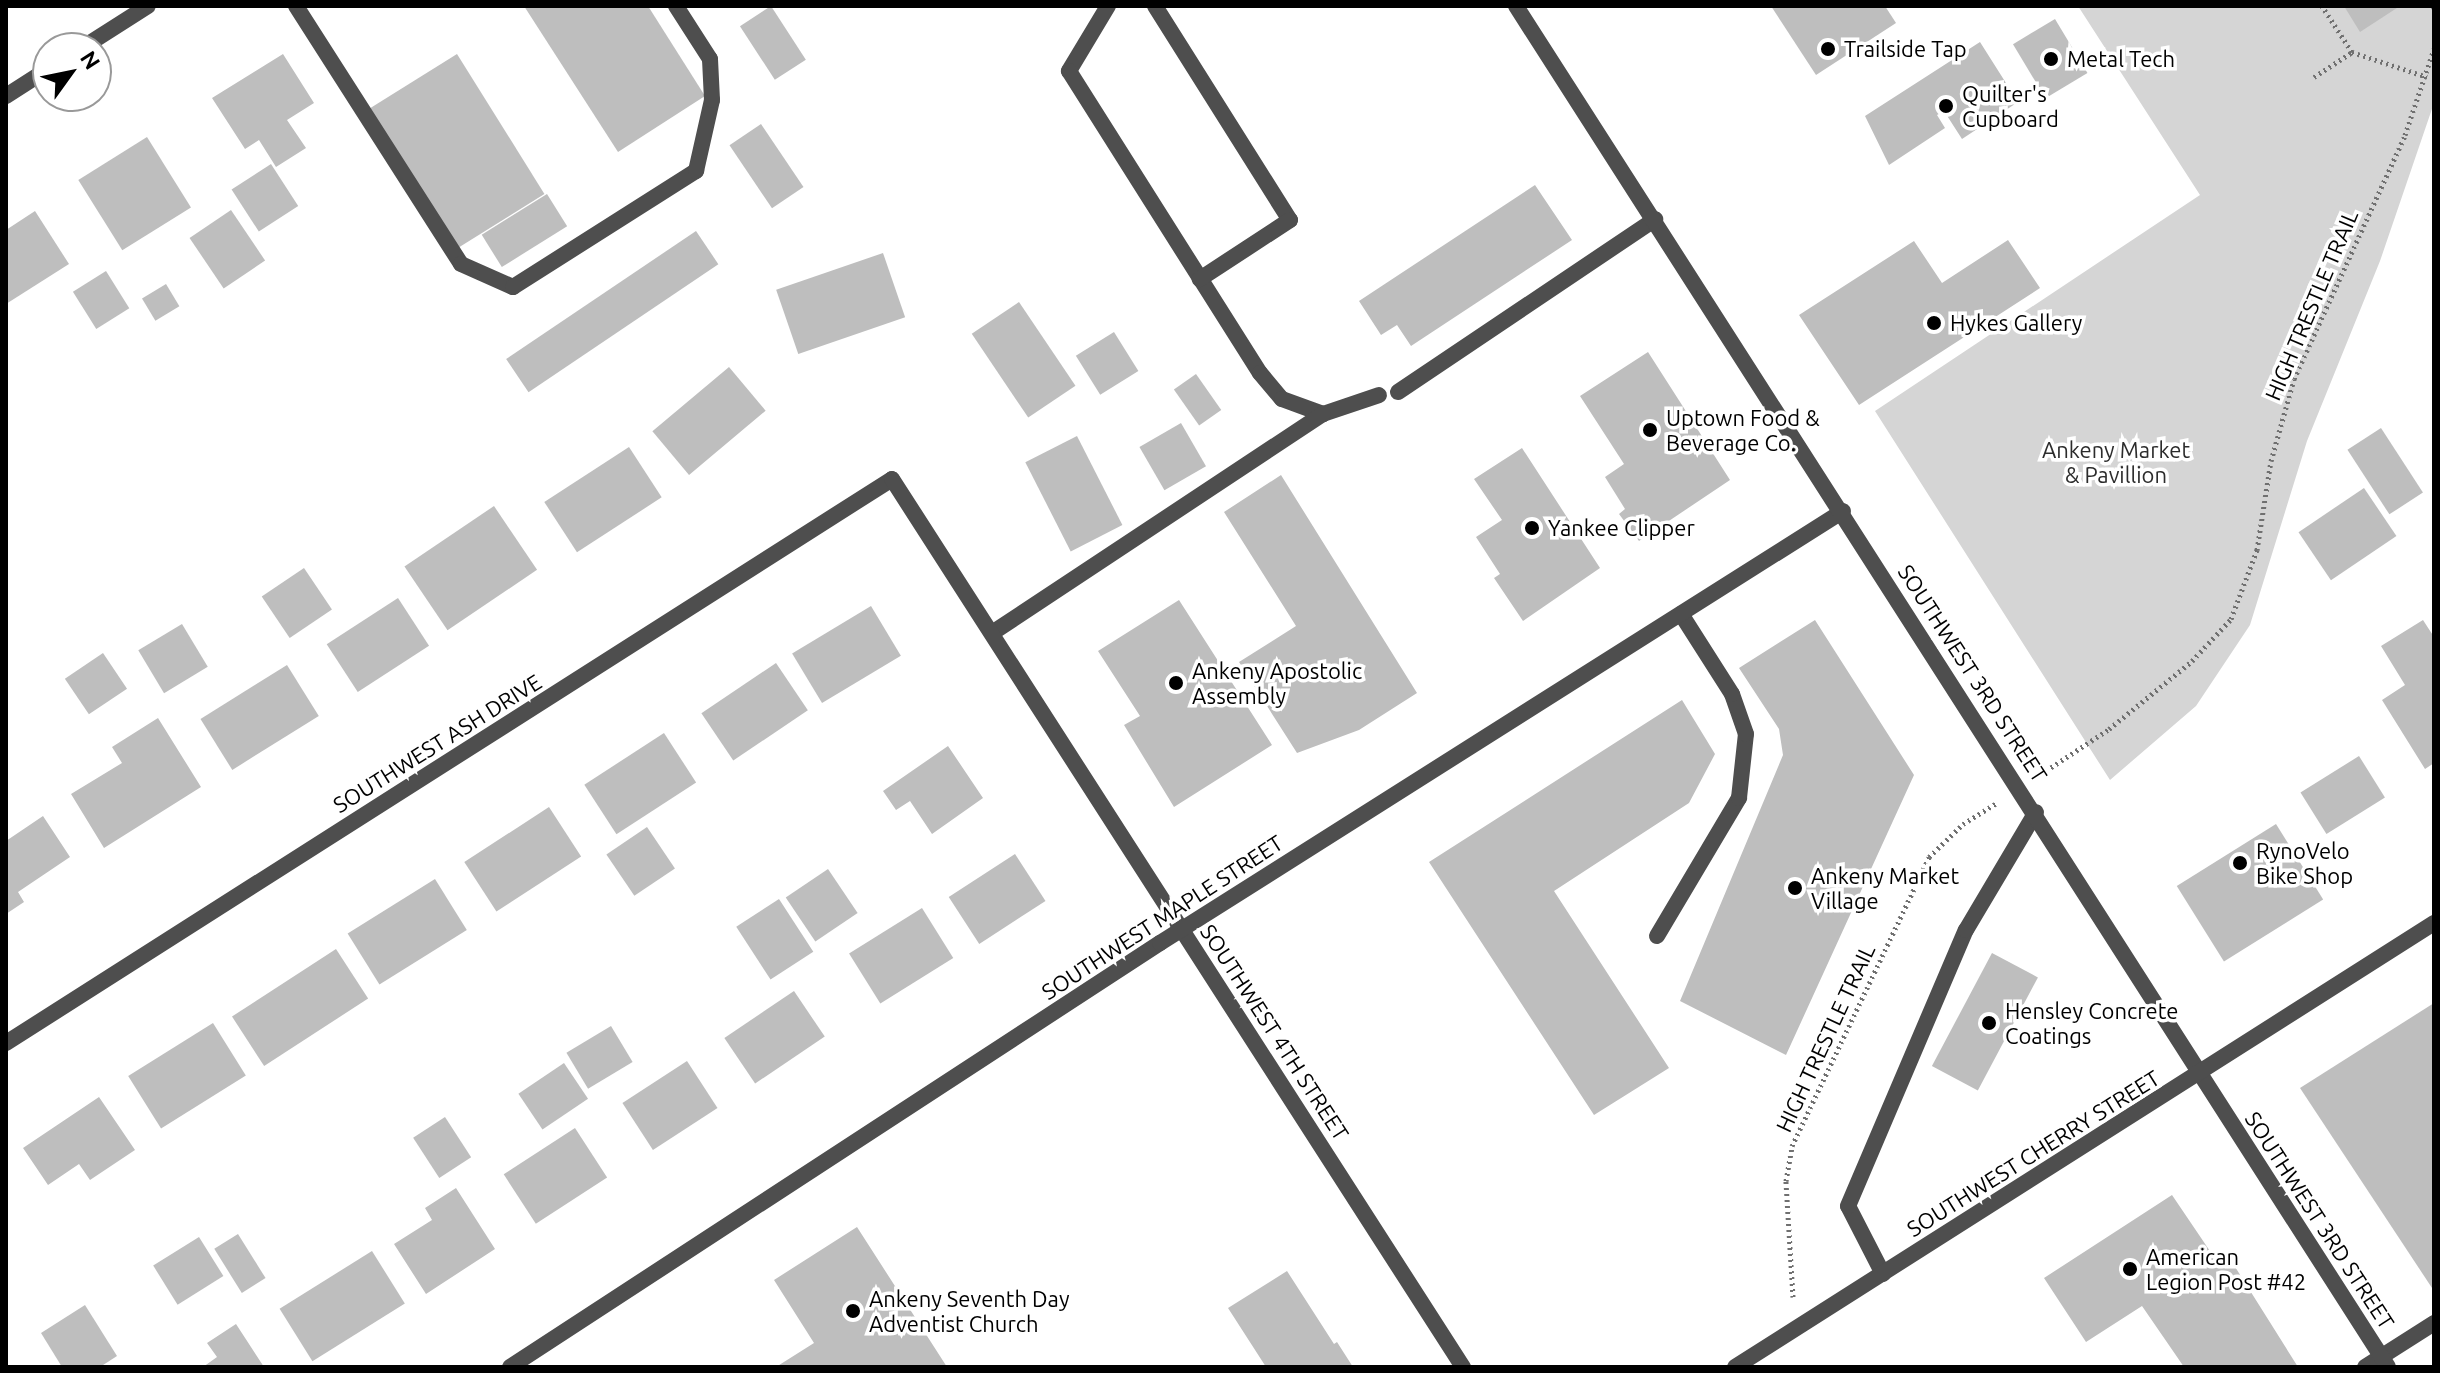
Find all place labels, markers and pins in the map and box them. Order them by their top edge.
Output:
place label: Trailside Tap [1844,36,1967,62]
marker: Trailside Tap [1819,40,1837,58]
place label: Metal Tech [2067,46,2175,72]
marker: Metal Tech [2042,50,2060,68]
place label: Quilter's Cupboard [1962,80,2059,132]
marker: Quilter's Cupboard [1937,97,1955,115]
place label: Hykes Gallery [1950,310,2082,336]
marker: Hykes Gallery [1925,314,1943,332]
place label: Uptown Food & Beverage Co. [1666,404,1820,456]
marker: Uptown Food & Beverage Co. [1641,421,1659,439]
place label: Yankee Clipper [1548,515,1695,541]
marker: Yankee Clipper [1523,519,1541,537]
place label: Ankeny Apostolic Assembly [1192,657,1362,708]
marker: Ankeny Apostolic Assembly [1167,674,1185,692]
place label: RynoVelo Bike Shop [2256,837,2353,888]
marker: RynoVelo Bike Shop [2231,854,2249,872]
place label: Ankeny Market Village [1811,862,1959,914]
marker: Ankeny Market Village [1786,879,1804,897]
place label: Hensley Concrete Coatings [2005,997,2178,1048]
marker: Hensley Concrete Coatings [1980,1014,1998,1032]
place label: American Legion Post #42 [2146,1243,2306,1294]
marker: American Legion Post #42 [2121,1260,2139,1278]
place label: Ankeny Seventh Day Adventist Church [869,1285,1070,1336]
marker: Ankeny Seventh Day Adventist Church [844,1302,862,1320]

